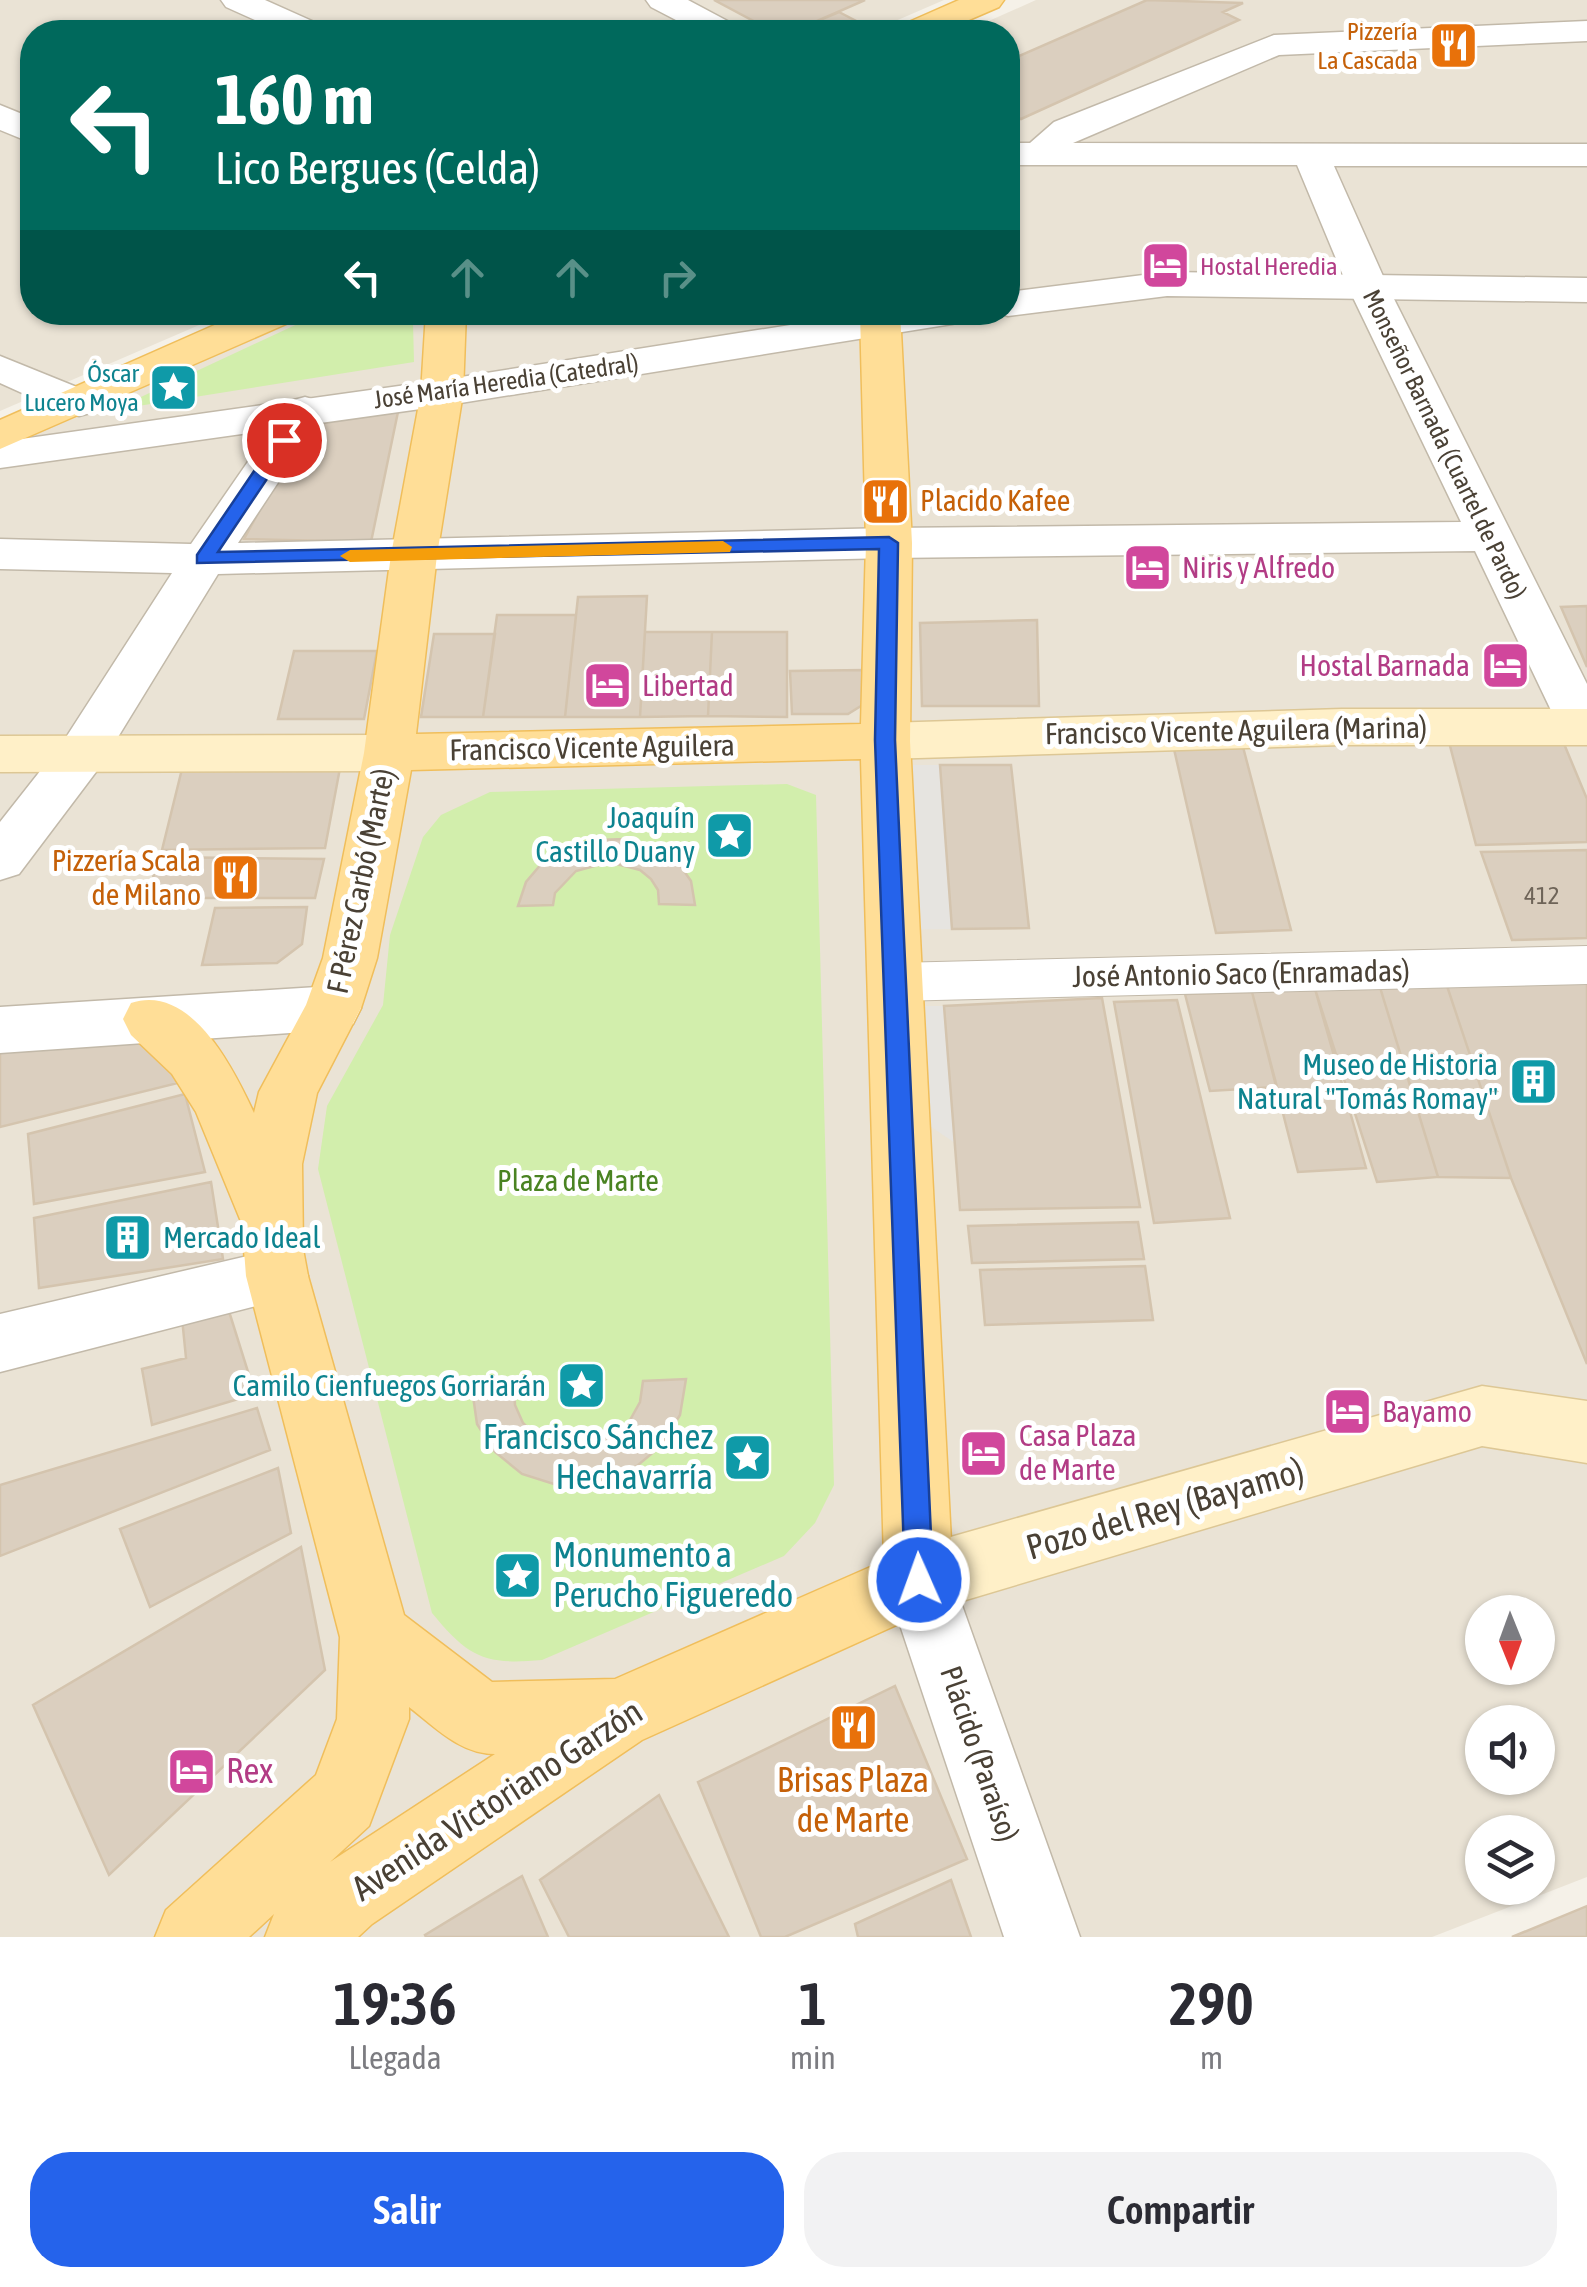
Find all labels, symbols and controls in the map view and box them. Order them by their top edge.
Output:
place label: Pizzería La Cascada [1317,17,1418,74]
restaurant icon: Pizzería La Cascada [1427,19,1479,71]
text: 160 m [215,59,374,139]
icon: left [50,60,180,190]
text: Lico Bergues (Celda) [215,142,540,194]
hotel icon: Hostal Heredia [1139,240,1191,292]
icon: left [335,250,390,305]
icon: ahead [440,250,495,305]
icon: ahead [545,250,600,305]
icon: right [650,250,705,305]
place label: Hostal Heredia [1200,252,1338,280]
street label: Monseñor Barnada (Cuartel de Pardo) [1358,285,1532,603]
street label: José María Heredia (Catedral) [372,349,640,413]
place label: Óscar Lucero Moya [24,359,140,416]
place icon: Óscar Lucero Moya [148,361,200,413]
pin [242,398,327,483]
icon: arrive [257,413,312,468]
restaurant icon: Placido Kafee [859,475,911,527]
place label: Placido Kafee [920,483,1070,517]
hotel icon: Niris y Alfredo [1121,542,1173,594]
place label: Niris y Alfredo [1182,550,1335,584]
hotel icon: Hostal Barnada [1479,640,1531,692]
place label: Hostal Barnada [1300,648,1470,682]
hotel icon: Libertad [581,660,633,712]
place label: Libertad [642,668,734,702]
street label: Francisco Vicente Aguilera (Marina) [1045,710,1427,750]
street label: Francisco Vicente Aguilera [449,728,735,766]
street label: F Pérez Carbó (Marte) [320,765,400,996]
place label: Joaquín Castillo Duany [535,800,695,868]
place icon: Joaquín Castillo Duany [704,809,756,861]
place label: Pizzería Scala de Milano [52,843,201,911]
restaurant icon: Pizzería Scala de Milano [210,852,262,904]
house number: 412 [1524,881,1560,909]
street label: José Antonio Saco (Enramadas) [1072,953,1410,993]
place label: Museo de Historia Natural "Tomás Romay" [1237,1047,1498,1115]
building icon: Museo de Historia Natural "Tomás Romay" [1507,1056,1559,1108]
park label: Plaza de Marte [497,1163,659,1197]
building icon: Mercado Ideal [102,1212,154,1264]
place label: Mercado Ideal [163,1220,320,1254]
place icon: Camilo Cienfuegos Gorriarán [555,1360,607,1412]
place label: Camilo Cienfuegos Gorriarán [233,1368,546,1402]
hotel icon: Bayamo [1321,1386,1373,1438]
place label: Bayamo [1382,1394,1472,1428]
place label: Francisco Sánchez Hechavarría [483,1416,713,1496]
place label: Casa Plaza de Marte [1019,1418,1136,1486]
hotel icon: Casa Plaza de Marte [958,1427,1010,1479]
place icon: Francisco Sánchez Hechavarría [722,1431,774,1483]
street label: Pozo del Rey (Bayamo) [1021,1449,1308,1567]
position arrow [867,1528,971,1632]
place label: Monumento a Perucho Figueredo [553,1534,793,1614]
place icon: Monumento a Perucho Figueredo [492,1549,544,1601]
north arrow [1465,1595,1555,1685]
map controls [1465,1595,1555,1905]
street label: Plácido (Paraíso) [934,1661,1026,1846]
street label: Avenida Victoriano Garzón [344,1690,649,1908]
restaurant icon: Brisas Plaza de Marte [827,1702,879,1754]
button: sound [1465,1705,1555,1795]
hotel icon: Rex [165,1745,217,1797]
place label: Rex [226,1750,273,1790]
place label: Brisas Plaza de Marte [777,1759,929,1839]
button: layers [1465,1815,1555,1905]
text: 19:36 [333,1969,457,2038]
text: 1 [799,1969,827,2038]
text: 290 [1169,1969,1254,2038]
text: Llegada [348,2039,442,2076]
text: min [790,2039,836,2076]
text: m [1200,2039,1223,2076]
button: Salir [30,2152,784,2267]
button: Compartir [804,2152,1557,2267]

